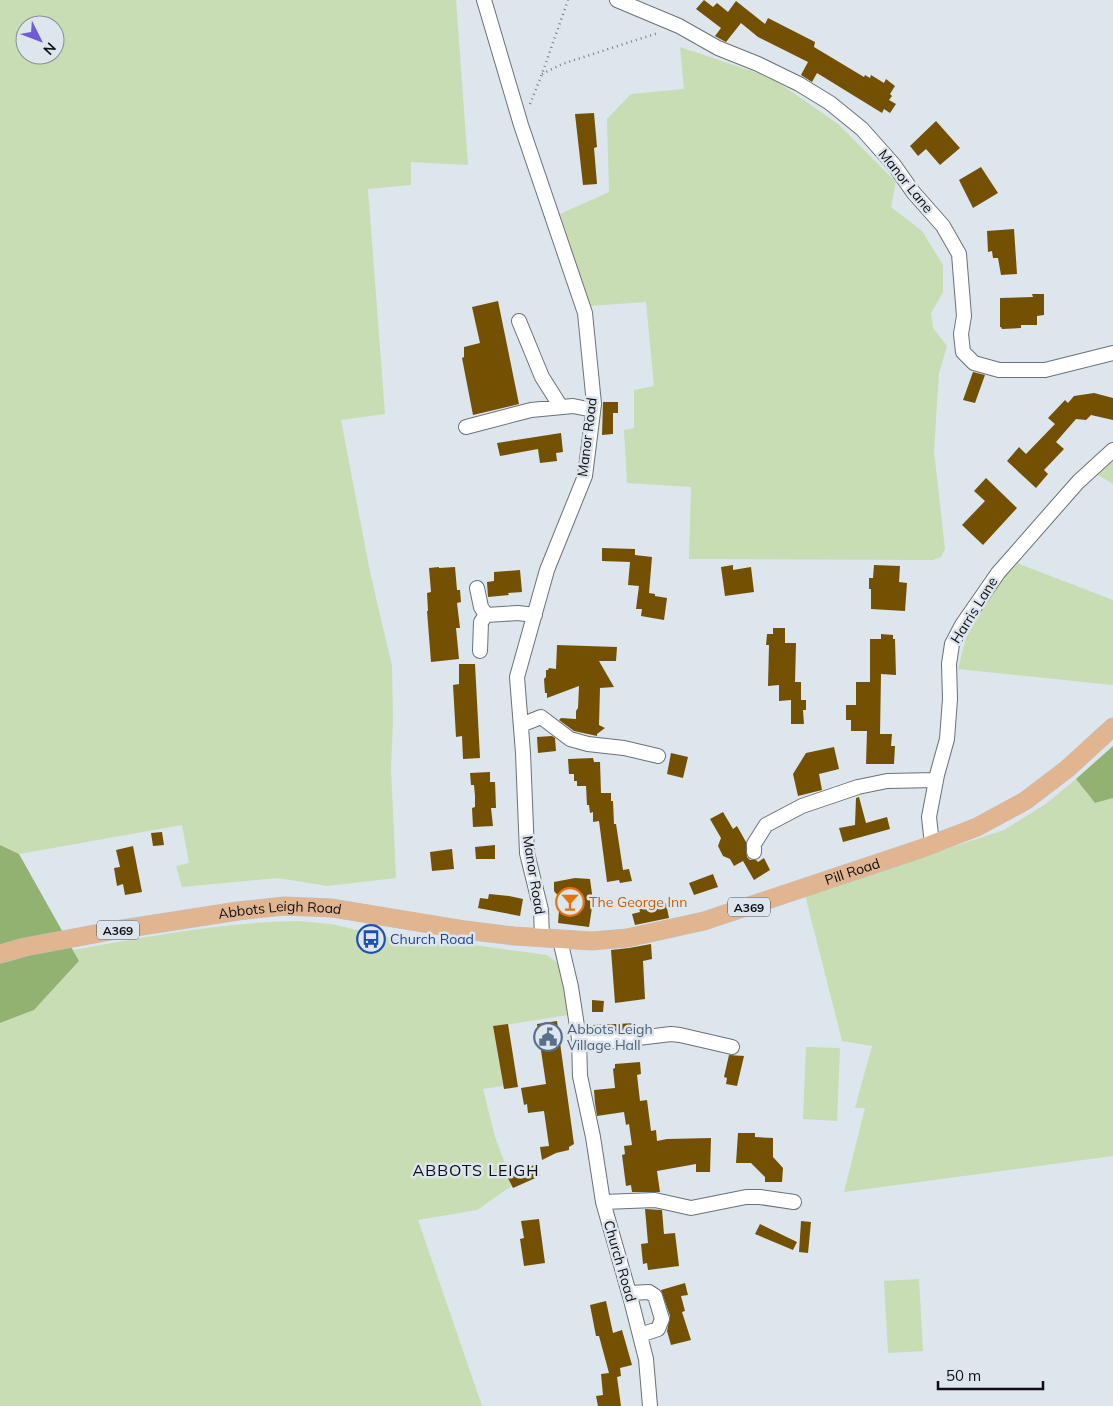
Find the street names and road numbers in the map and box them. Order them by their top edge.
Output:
street label: Manor Lane [875,145,937,217]
street label: Manor Road [573,396,601,478]
street label: Harris Lane [946,573,1002,647]
street label: Manor Road [519,834,549,916]
street label: Pill Road [822,854,882,889]
street label: Abbots Leigh Road [217,897,343,923]
road number: A369 [728,898,770,916]
road number: A369 [97,920,139,940]
street label: Church Road [600,1218,640,1304]

